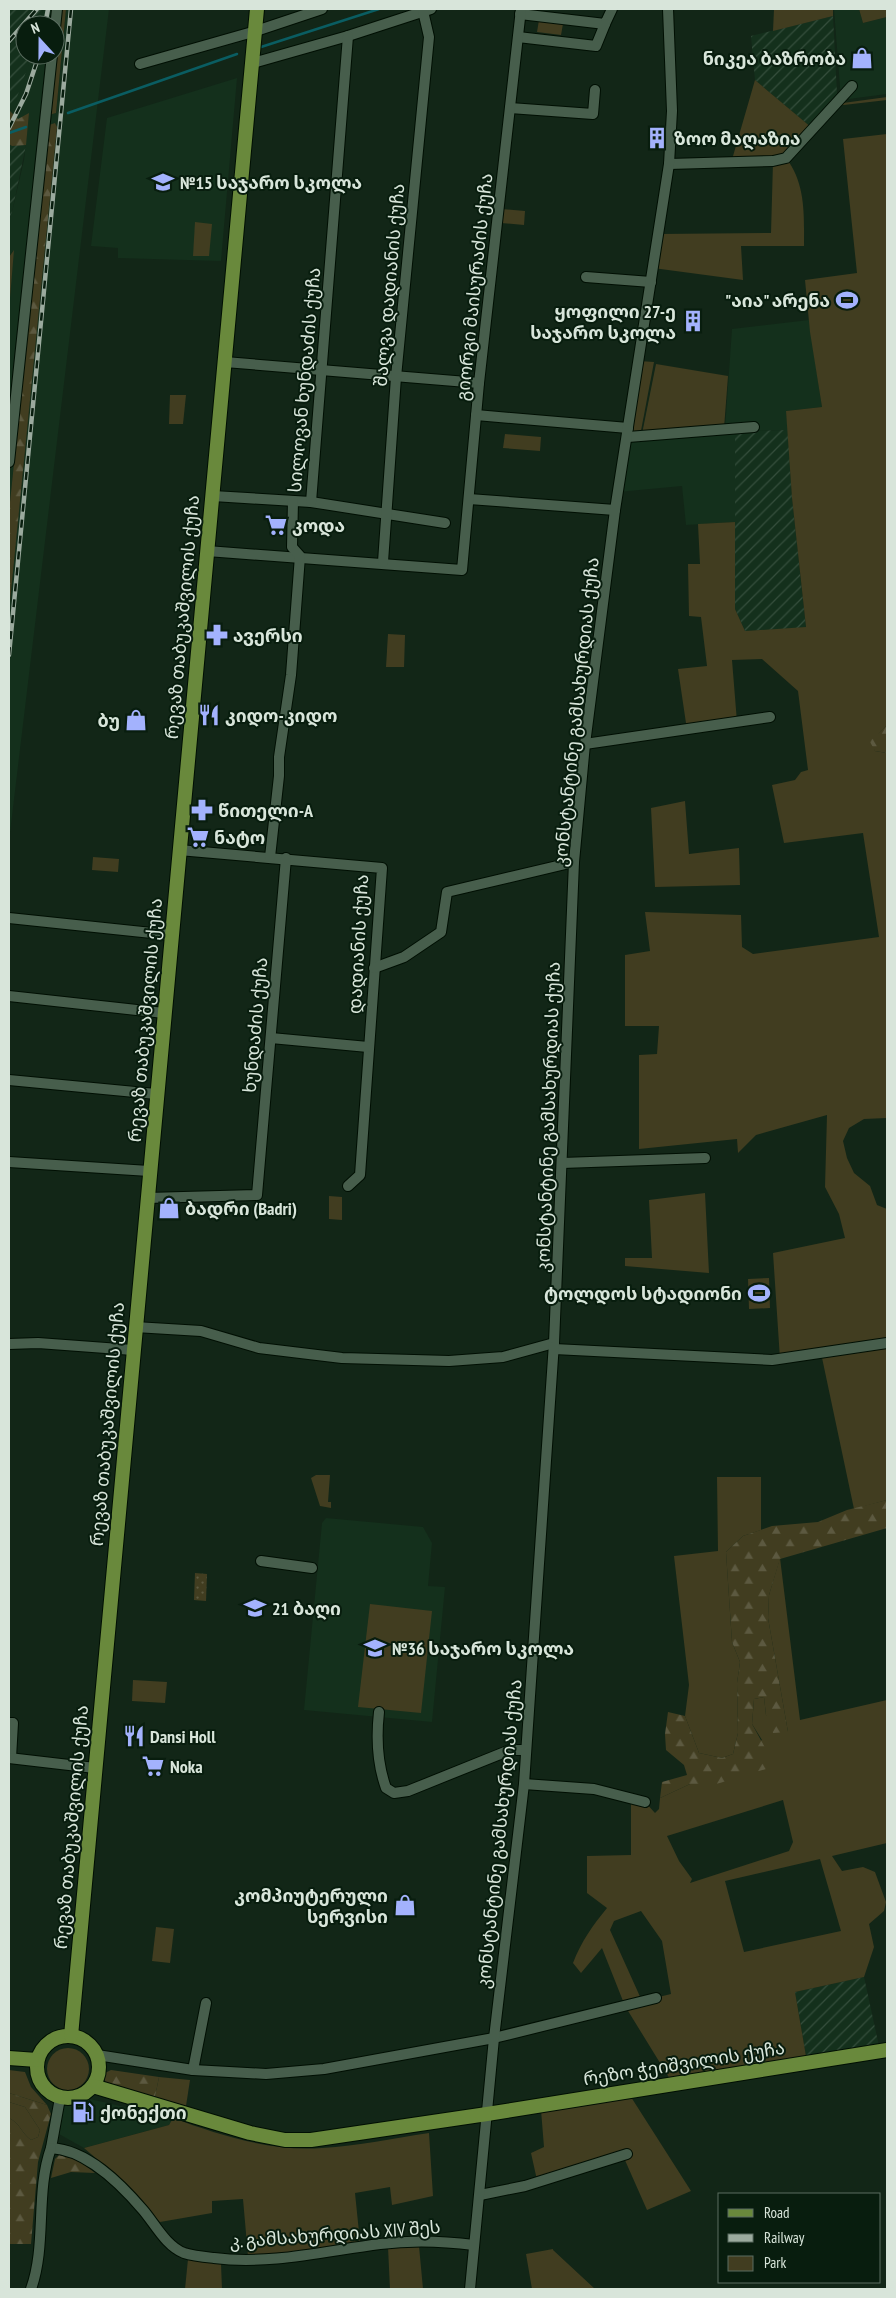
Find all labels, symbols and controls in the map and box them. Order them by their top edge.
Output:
north arrow [15,15,65,65]
text: N [29,18,42,38]
shop icon: ნიკეა ბაზრობა [849,45,875,71]
place label: ნიკეა ბაზრობა [703,47,846,70]
building icon: ზოო მაღაზია [644,125,670,151]
place label: ზოო მაღაზია [674,127,801,150]
school or university icon: №15 საჯარო სკოლა [150,169,176,195]
place label: №15 საჯარო სკოლა [180,171,362,194]
street label: გიორგი მაისურაძის ქუჩა [451,172,497,402]
street label: შალვა დადიანის ქუჩა [369,182,409,388]
street label: სილოვან ხუნდაძის ქუჩა [283,267,325,493]
sports icon: "აია" არენა [834,287,860,313]
place label: "აია" არენა [725,289,830,312]
place label: ყოფილი 27-ე საჯარო სკოლა [530,300,676,344]
building icon: ყოფილი 27-ე საჯარო სკოლა [680,308,706,334]
street label: რევაზ თაბუკაშვილის ქუჩა [160,494,204,740]
supermarket icon: კოდა [263,512,289,538]
place label: კოდა [292,514,345,537]
street label: კონსტანტინე გამსახურდიას ქუჩა [548,556,604,868]
pharmacy icon: ავერსი [204,622,230,648]
place label: ავერსი [233,624,303,647]
restaurant icon: კიდო-კიდო [196,702,222,728]
place label: კიდო-კიდო [225,704,337,727]
shop icon: ბუ [123,707,149,733]
place label: ბუ [97,709,120,732]
pharmacy icon: წითელი-A [189,797,215,823]
place label: წითელი-A [218,799,314,822]
supermarket icon: ნატო [185,824,211,850]
place label: ნატო [214,826,265,849]
street label: დადიანის ქუჩა [343,874,373,1014]
street label: რევაზ თაბუკაშვილის ქუჩა [123,897,167,1143]
street label: ხუნდაძის ქუჩა [238,956,272,1094]
street label: კონსტანტინე გამსახურდიას ქუჩა [531,961,565,1273]
shop icon: ბადრი (Badri) [156,1195,182,1221]
place label: ბადრი (Badri) [185,1197,297,1220]
sports icon: ტოლდოს სტადიონი [746,1280,772,1306]
place label: ტოლდოს სტადიონი [544,1282,742,1305]
street label: რევაზ თაბუკაშვილის ქუჩა [85,1301,129,1547]
school or university icon: 21 ბაღი [242,1595,268,1621]
place label: 21 ბაღი [272,1597,341,1620]
school or university icon: №36 საჯარო სკოლა [362,1635,388,1661]
place label: №36 საჯარო სკოლა [392,1637,574,1660]
street label: კონსტანტინე გამსახურდიას ქუჩა [471,1678,527,1990]
street label: რევაზ თაბუკაშვილის ქუჩა [49,1704,93,1950]
restaurant icon: Dansi Holl [121,1723,147,1749]
place label: Dansi Holl [150,1725,216,1748]
supermarket icon: Noka [140,1753,166,1779]
place label: Noka [170,1755,203,1778]
place label: კომპიუტერული სერვისი [234,1884,388,1928]
shop icon: კომპიუტერული სერვისი [392,1892,418,1918]
street label: რეზო ჭეიშვილის ქუჩა [582,2036,786,2090]
fuel station icon: ქონექთი [70,2099,96,2125]
place label: ქონექთი [100,2101,187,2124]
legend [718,2193,881,2283]
text: Road [764,2203,790,2222]
street label: კ. გამსახურდიას XIV შეს [229,2215,441,2253]
text: Railway [764,2228,805,2247]
text: Park [764,2253,786,2272]

